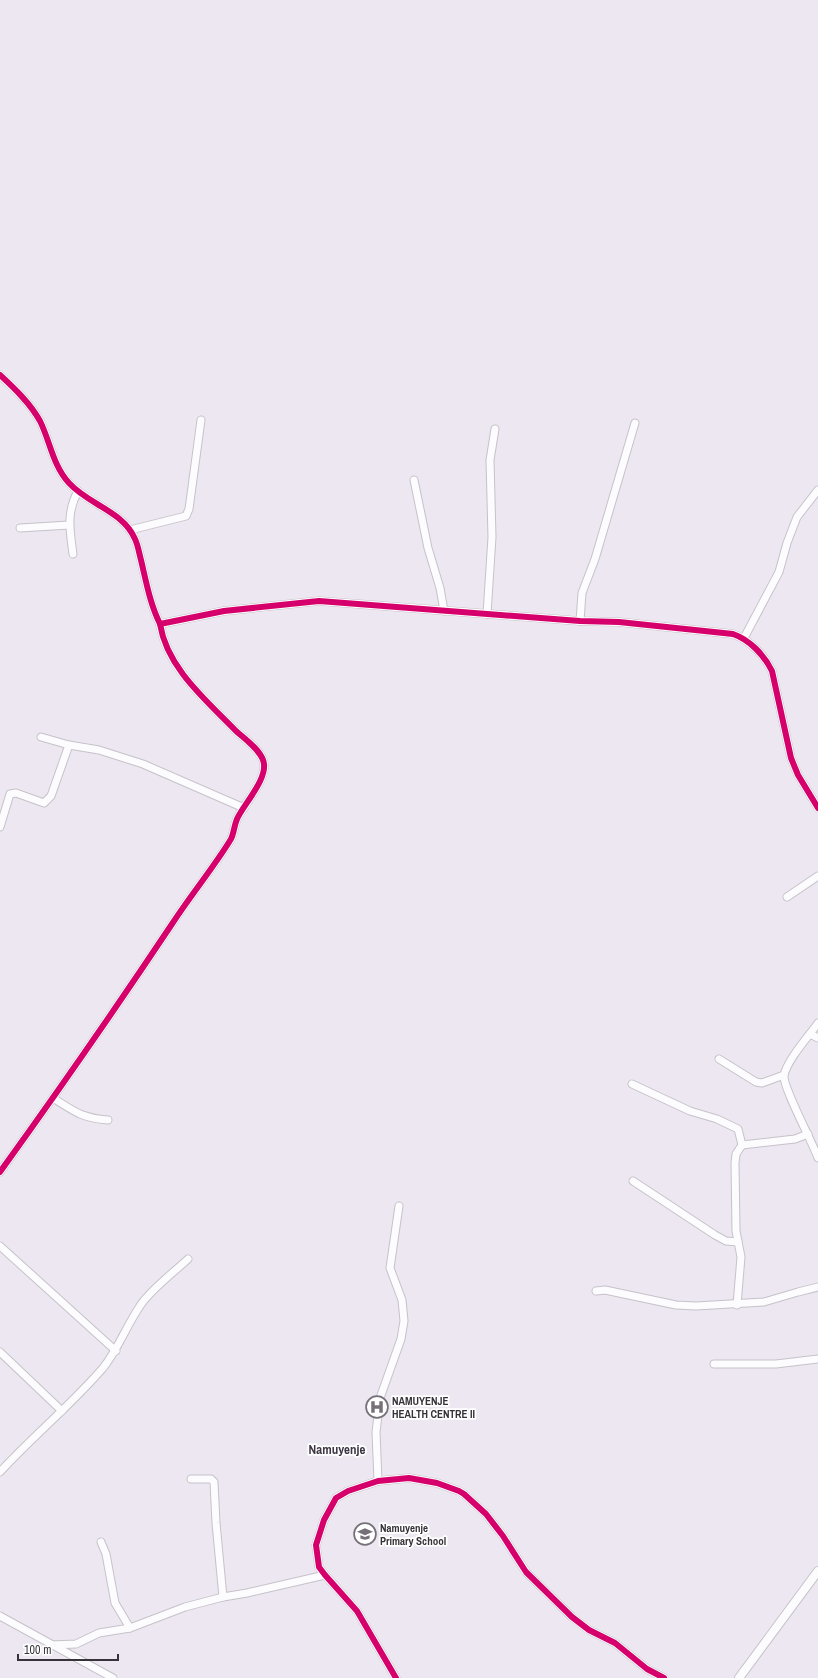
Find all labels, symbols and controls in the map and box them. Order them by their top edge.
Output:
hospital icon: NAMUYENJE HEALTH CENTRE II [364,1394,390,1420]
place label: NAMUYENJE HEALTH CENTRE II [392,1394,475,1421]
district label: Namuyenje [309,1441,366,1458]
school or university icon: Namuyenje Primary School [352,1521,378,1547]
place label: Namuyenje Primary School [380,1521,446,1548]
scale bar [18,1636,118,1662]
text: 100 m [24,1642,51,1658]

